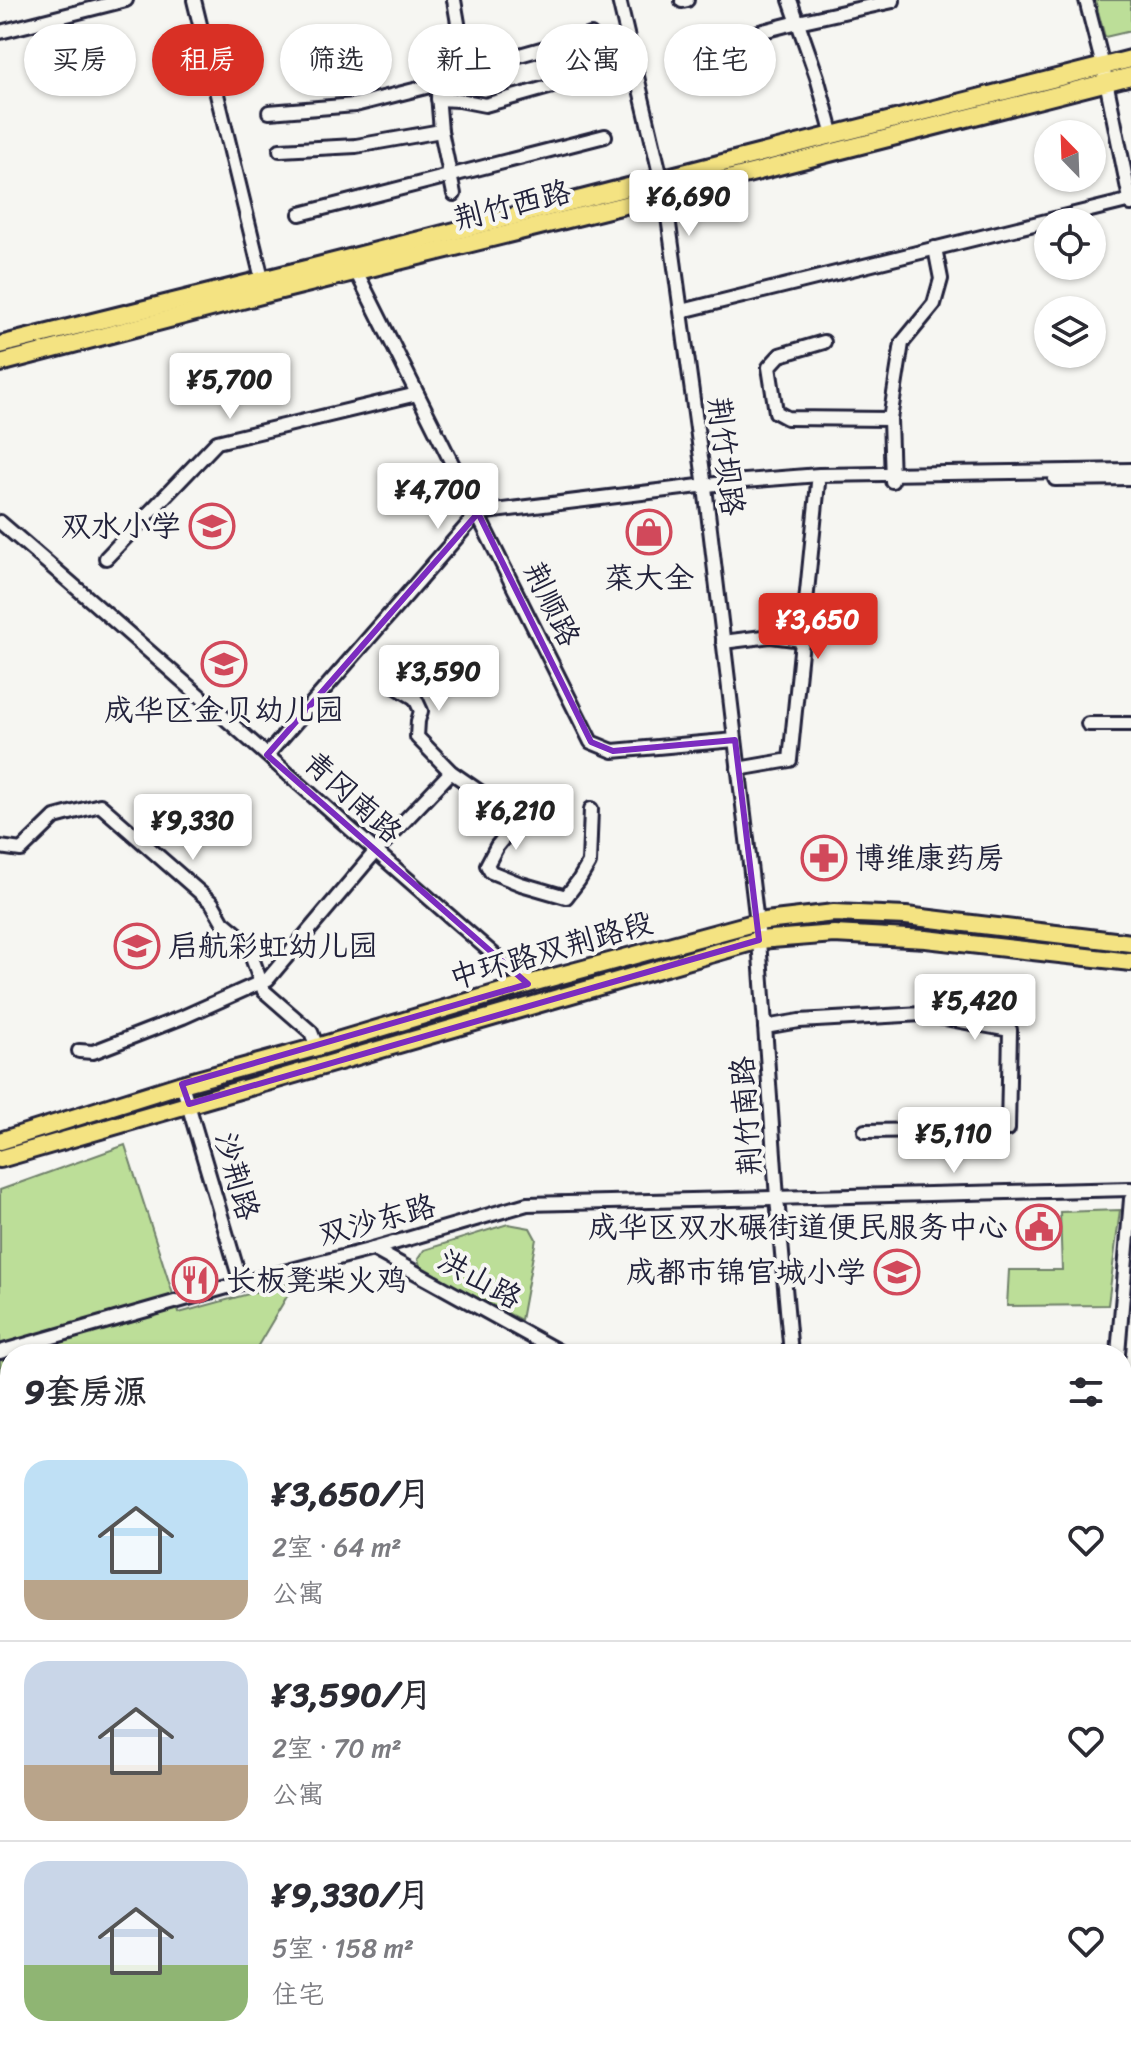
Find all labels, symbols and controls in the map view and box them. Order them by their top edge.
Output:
chip: 买房 [24,24,136,96]
chip: 租房 [152,24,264,96]
chip: 筛选 [280,24,392,96]
chip: 新上 [408,24,520,96]
chip: 公寓 [536,24,648,96]
chip: 住宅 [664,24,776,96]
north arrow [1034,120,1106,192]
map controls [1034,120,1106,368]
street label: 荆竹西路 [447,164,577,246]
pin: ¥6,690 [624,170,754,238]
text: ¥6,690 [647,173,731,219]
button: locate [1034,208,1106,280]
button: layers [1034,296,1106,368]
pin: ¥5,700 [165,353,295,421]
text: ¥5,700 [187,356,273,402]
street label: 荆竹坝路 [692,393,760,519]
pin: ¥4,700 [373,463,503,531]
text: ¥4,700 [395,466,481,512]
place label: 双水小学 [61,499,181,553]
school or university icon: 双水小学 [188,502,236,550]
shop icon: 菜大全 [625,508,673,556]
place label: 菜大全 [604,551,694,605]
street label: 荆顺路 [508,552,596,656]
pin: ¥3,650 [753,593,883,661]
text: ¥3,650 [777,596,859,642]
school or university icon: 成华区金贝幼儿园 [200,640,248,688]
pin: ¥3,590 [374,645,504,713]
text: ¥3,590 [397,648,481,694]
place label: 成华区金贝幼儿园 [104,683,344,737]
street label: 青冈南路 [290,737,416,857]
pin: ¥6,210 [451,784,581,852]
text: ¥6,210 [477,787,555,833]
pin: ¥9,330 [128,794,258,862]
text: ¥9,330 [152,797,234,843]
place label: 博维康药房 [855,831,1005,885]
pharmacy icon: 博维康药房 [800,834,848,882]
street label: 中环路双荆路段 [443,895,659,1005]
place label: 启航彩虹幼儿园 [168,919,378,973]
school or university icon: 启航彩虹幼儿园 [113,922,161,970]
pin: ¥5,420 [910,974,1040,1042]
text: ¥5,420 [933,977,1018,1023]
street label: 荆竹南路 [715,1054,777,1178]
pin: ¥5,110 [889,1107,1019,1175]
text: ¥5,110 [916,1110,992,1156]
street label: 沙荆路 [199,1125,275,1227]
street label: 双沙东路 [312,1178,442,1262]
place label: 成华区双水碾街道便民服务中心 [588,1200,1008,1254]
public building icon: 成华区双水碾街道便民服务中心 [1015,1203,1063,1251]
street label: 洪山路 [428,1234,532,1324]
place label: 成都市锦官城小学 [626,1245,866,1299]
school or university icon: 成都市锦官城小学 [873,1248,921,1296]
place label: 长板凳柴火鸡 [226,1253,406,1307]
restaurant icon: 长板凳柴火鸡 [171,1256,219,1304]
text: 9套房源 [24,1362,147,1422]
icon: filters [1064,1370,1108,1414]
text: ¥3,650/月 [272,1464,431,1524]
icon: home [88,1492,184,1588]
icon: heart [1064,1518,1108,1562]
text: 2室 · 64 m² [272,1524,401,1570]
text: 公寓 [272,1570,324,1616]
text: ¥3,590/月 [272,1665,433,1725]
icon: home [88,1693,184,1789]
icon: heart [1064,1719,1108,1763]
text: 2室 · 70 m² [272,1725,402,1771]
text: 公寓 [272,1771,324,1817]
text: ¥9,330/月 [272,1865,431,1925]
icon: home [88,1893,184,1989]
icon: heart [1064,1919,1108,1963]
text: 5室 · 158 m² [272,1925,414,1971]
text: 住宅 [272,1971,324,2017]

